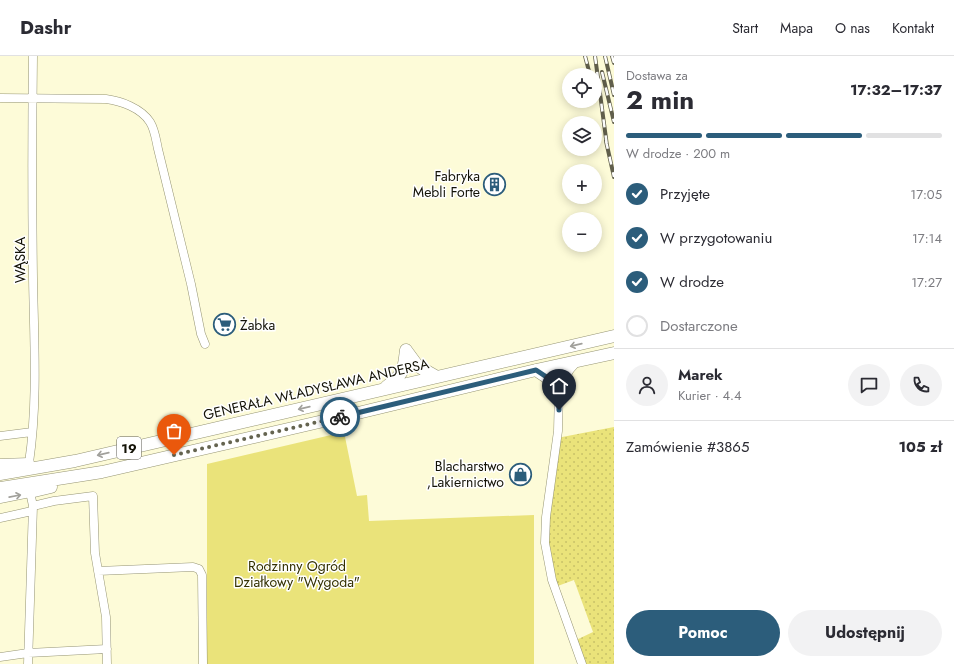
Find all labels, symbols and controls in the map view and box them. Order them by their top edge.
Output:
text: Dashr [20,14,71,41]
text: Start [732,18,758,38]
text: Mapa [780,18,813,38]
text: O nas [835,18,870,38]
text: Kontakt [892,18,934,38]
text: Dostawa za [626,66,688,85]
map controls [562,68,602,252]
button: locate [562,68,602,108]
text: 17:32–17:37 [850,79,942,101]
text: 2 min [626,81,694,119]
button: layers [562,116,602,156]
text: W drodze · 200 m [626,144,730,163]
button: + [562,164,602,204]
place label: Fabryka Mebli Forte [413,166,480,202]
building icon: Fabryka Mebli Forte [482,171,508,197]
icon: check [626,183,648,205]
text: Przyjęte [660,183,710,205]
text: 17:05 [910,185,942,204]
button: − [562,212,602,252]
icon: check [626,227,648,249]
text: W przygotowaniu [660,227,772,249]
text: 17:14 [912,229,942,248]
street label: WĄSKA [10,236,30,283]
icon: check [626,271,648,293]
text: W drodze [660,271,724,293]
text: 17:27 [911,273,942,292]
supermarket icon: Żabka [211,312,237,338]
place label: Żabka [240,315,275,335]
text: Dostarczone [660,315,738,337]
one-way arrow [570,342,583,350]
street label: GENERAŁA WŁADYSŁAWA ANDERSA [201,353,432,425]
button: person [626,364,668,406]
text: Marek [678,364,723,386]
button: chat [848,364,890,406]
button: phone [900,364,942,406]
pin [542,369,576,410]
icon: home [548,375,570,397]
text: Kurier · 4.4 [678,386,742,405]
courier [320,397,360,437]
one-way arrow [298,404,311,412]
icon: bike [329,406,351,428]
pin [157,414,191,455]
icon: bag [163,420,185,442]
text: Zamówienie #3865 [626,436,749,458]
text: 105 zł [898,436,942,458]
road number: 19 [117,437,141,459]
one-way arrow [97,451,110,459]
place label: Blacharstwo ,Lakiernictwo [427,456,504,492]
shop icon: Blacharstwo ,Lakiernictwo [507,461,533,487]
one-way arrow [8,491,21,499]
park label: Rodzinny Ogród Działkowy "Wygoda" [234,556,360,592]
button: Pomoc [626,610,780,656]
button: Udostępnij [788,610,942,656]

